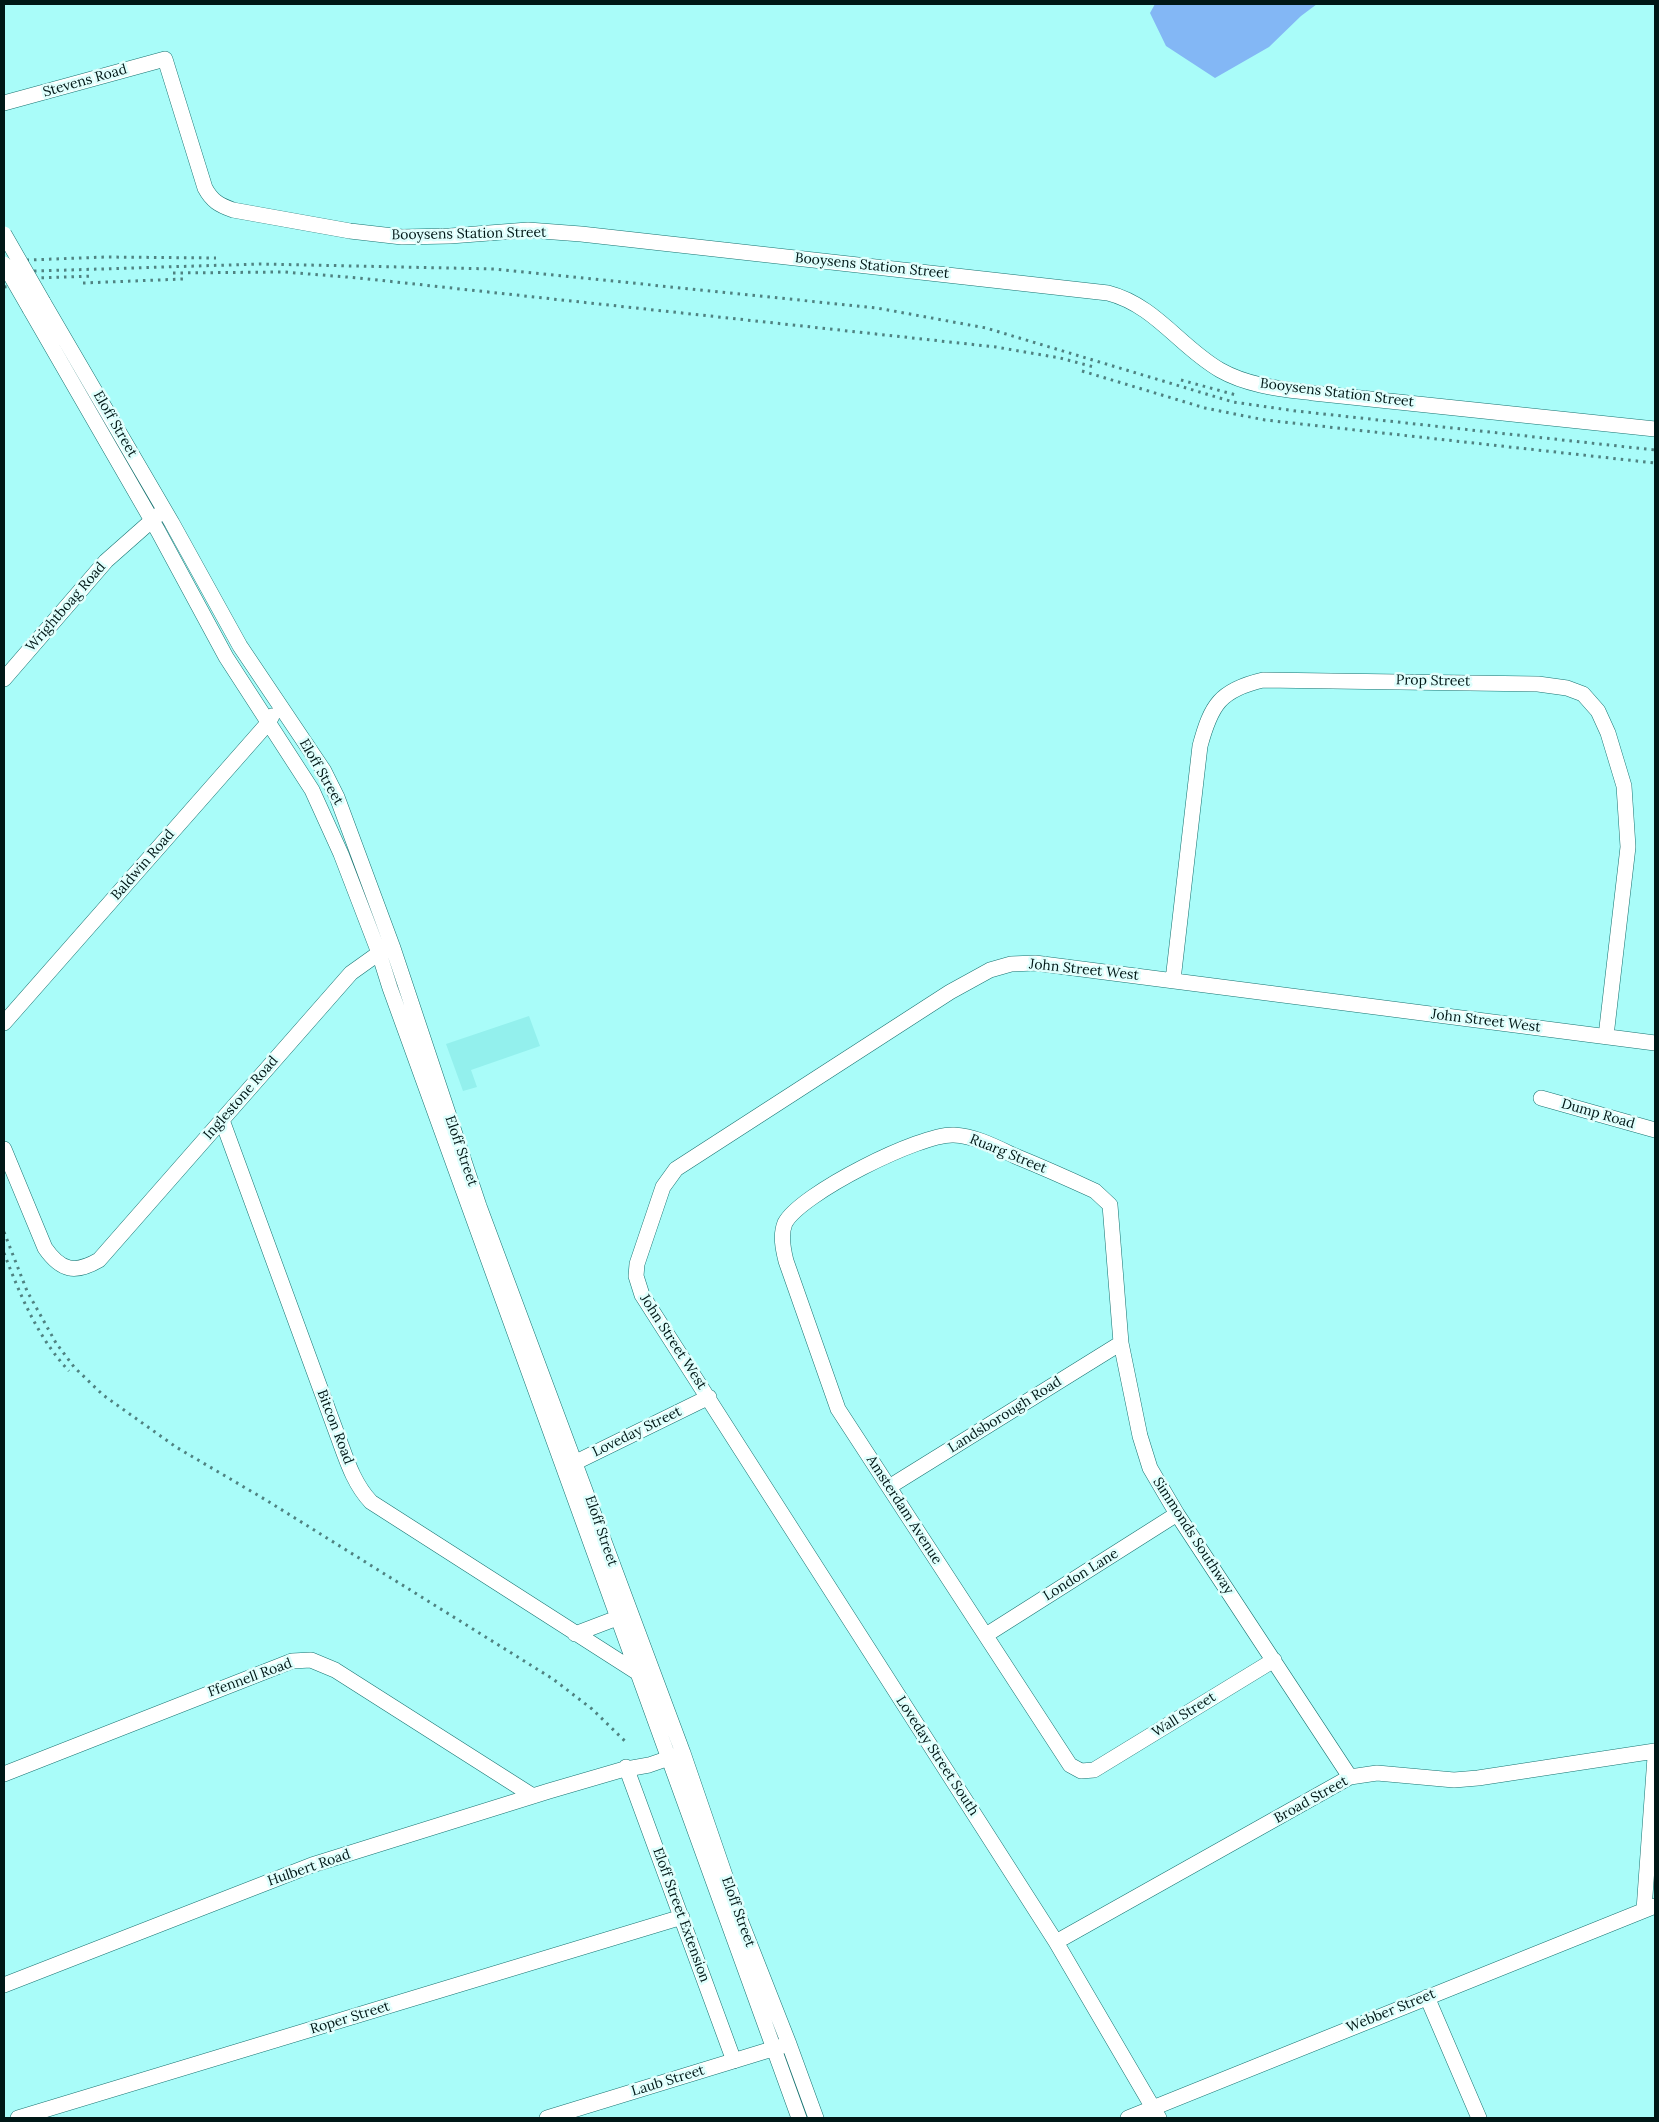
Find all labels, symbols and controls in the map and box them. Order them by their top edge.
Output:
street label: Stevens Road [41,61,129,101]
street label: Booysens Station Street [391,224,547,244]
street label: Booysens Station Street [794,250,950,282]
street label: Booysens Station Street [1259,375,1415,411]
street label: Eloff Street [89,388,141,460]
street label: Wrightboag Road [23,559,109,655]
street label: Prop Street [1396,672,1470,690]
street label: Eloff Street [295,736,347,808]
street label: Baldwin Road [108,826,178,904]
street label: John Street West [1028,956,1140,984]
street label: John Street West [1430,1006,1542,1036]
street label: Inglestone Road [200,1053,282,1143]
street label: Dump Road [1559,1095,1637,1133]
street label: Eloff Street [441,1113,481,1189]
street label: Ruarg Street [967,1131,1049,1177]
street label: John Street West [636,1291,710,1393]
street label: Landsborough Road [945,1373,1065,1457]
street label: Bitcon Road [313,1387,357,1467]
street label: Loveday Street [590,1403,684,1461]
street label: Amsterdam Avenue [863,1453,945,1567]
street label: Simmonds Southway [1149,1474,1237,1598]
street label: Eloff Street [581,1493,621,1569]
street label: London Lane [1040,1545,1122,1605]
street label: Ffennell Road [206,1655,294,1701]
street label: Wall Street [1149,1689,1219,1741]
street label: Loveday Street South [892,1693,982,1819]
street label: Broad Street [1271,1773,1351,1827]
street label: Eloff Street Extension [649,1845,713,1985]
street label: Hulbert Road [265,1846,353,1890]
street label: Eloff Street [718,1875,758,1949]
street label: Webber Street [1344,1986,1438,2036]
street label: Roper Street [308,1998,392,2038]
street label: Laub Street [629,2062,707,2100]

